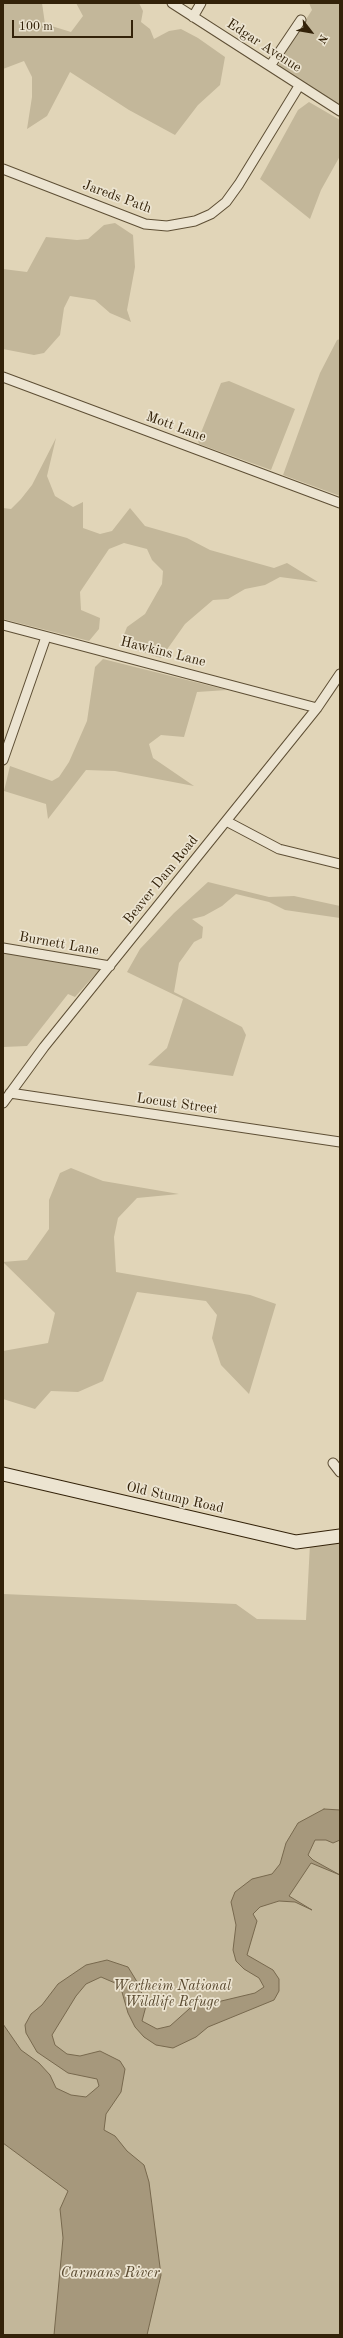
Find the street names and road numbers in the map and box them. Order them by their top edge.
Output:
street label: Edgar Avenue [224,16,304,76]
street label: Jareds Path [80,177,154,217]
street label: Mott Lane [144,408,208,446]
street label: Hawkins Lane [119,633,207,671]
street label: Beaver Dam Road [120,832,202,928]
street label: Burnett Lane [18,929,100,959]
street label: Locust Street [135,1090,219,1118]
street label: Old Stump Road [125,1479,225,1517]

